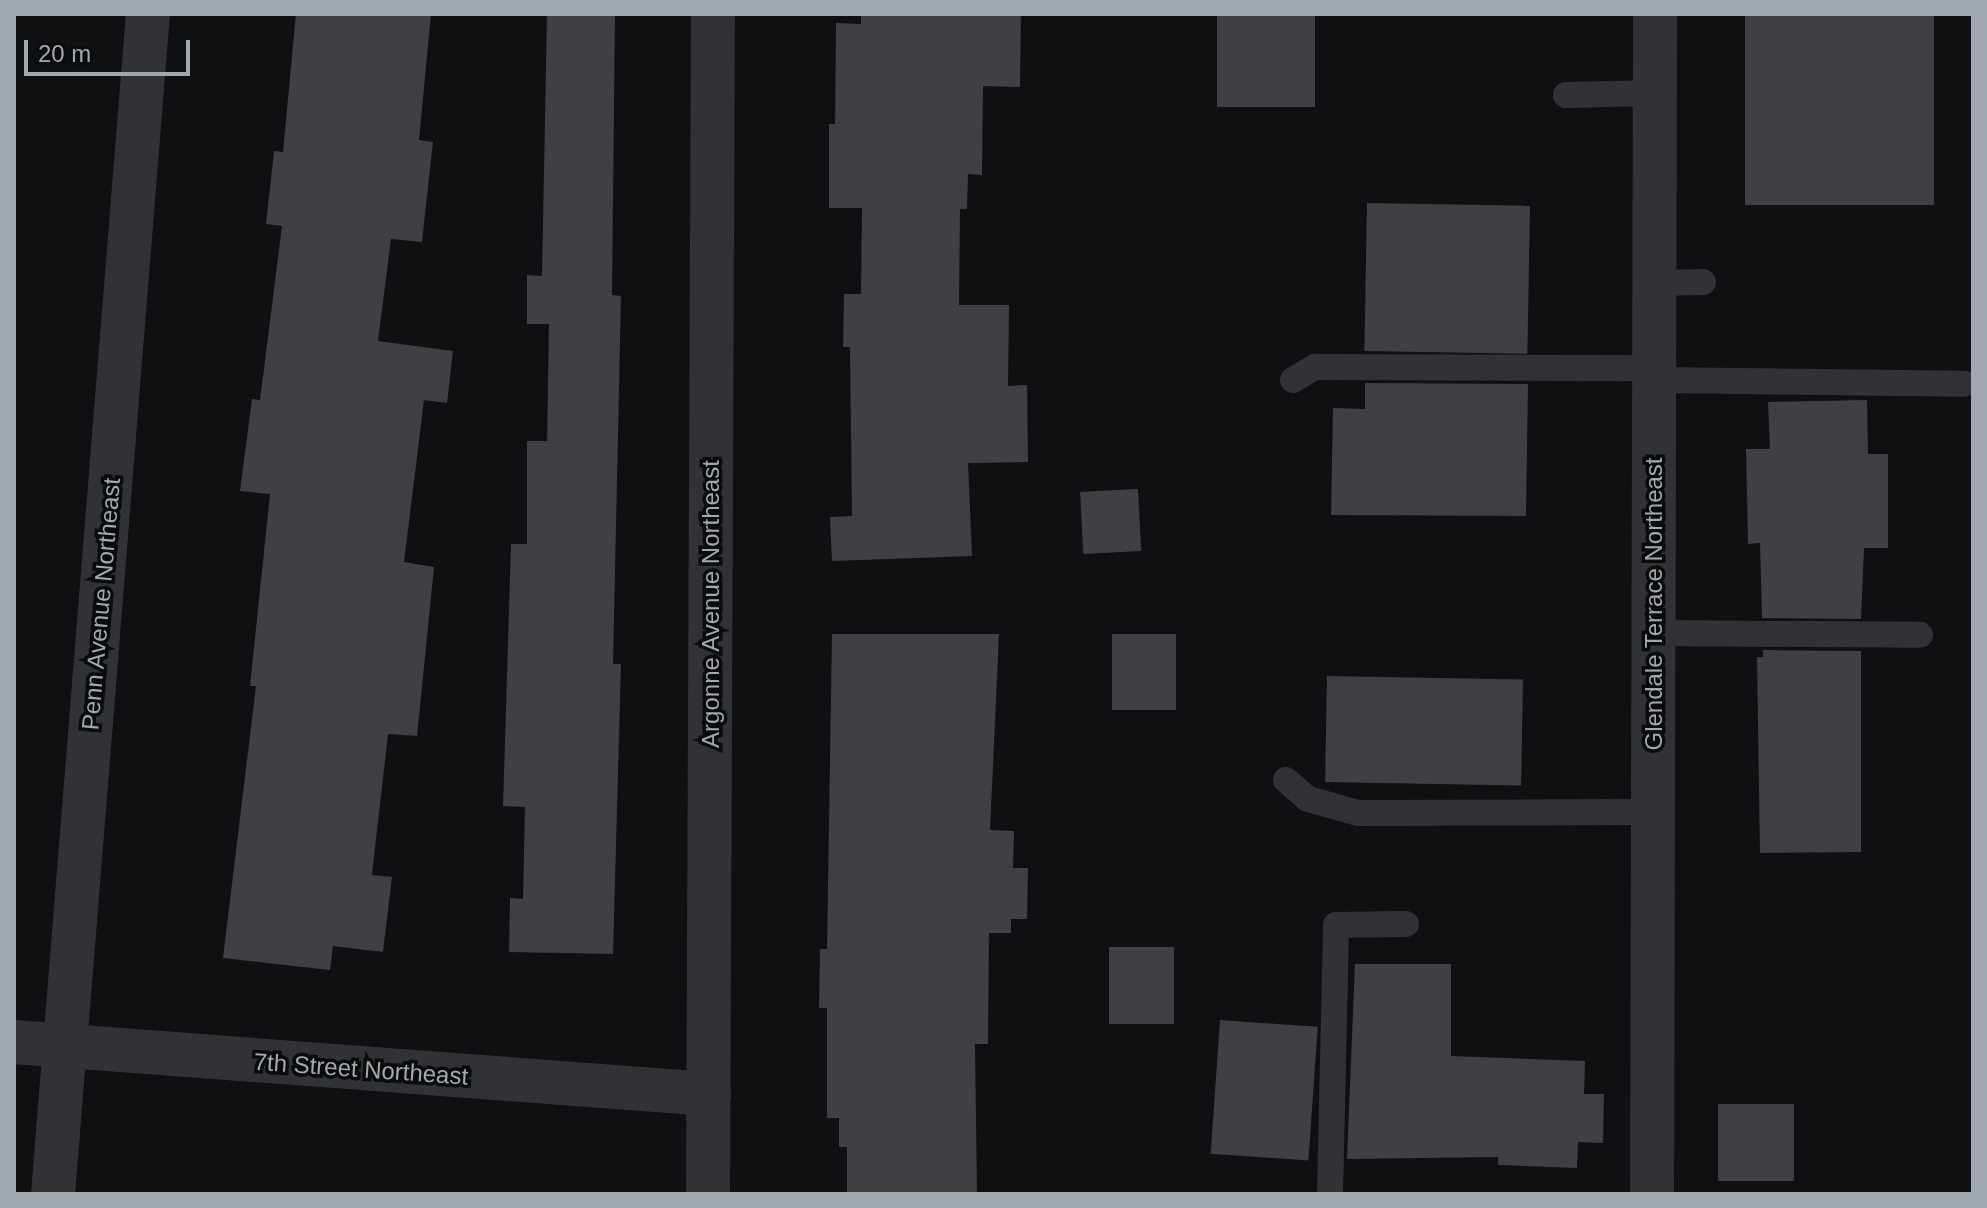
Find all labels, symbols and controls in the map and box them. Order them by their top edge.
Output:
scale bar [28,24,194,74]
text: 20 m [38,40,91,67]
street label: Glendale Terrace Northeast [1640,457,1668,751]
street label: Argonne Avenue Northeast [697,459,725,749]
street label: Penn Avenue Northeast [76,476,126,732]
street label: 7th Street Northeast [253,1047,469,1091]

